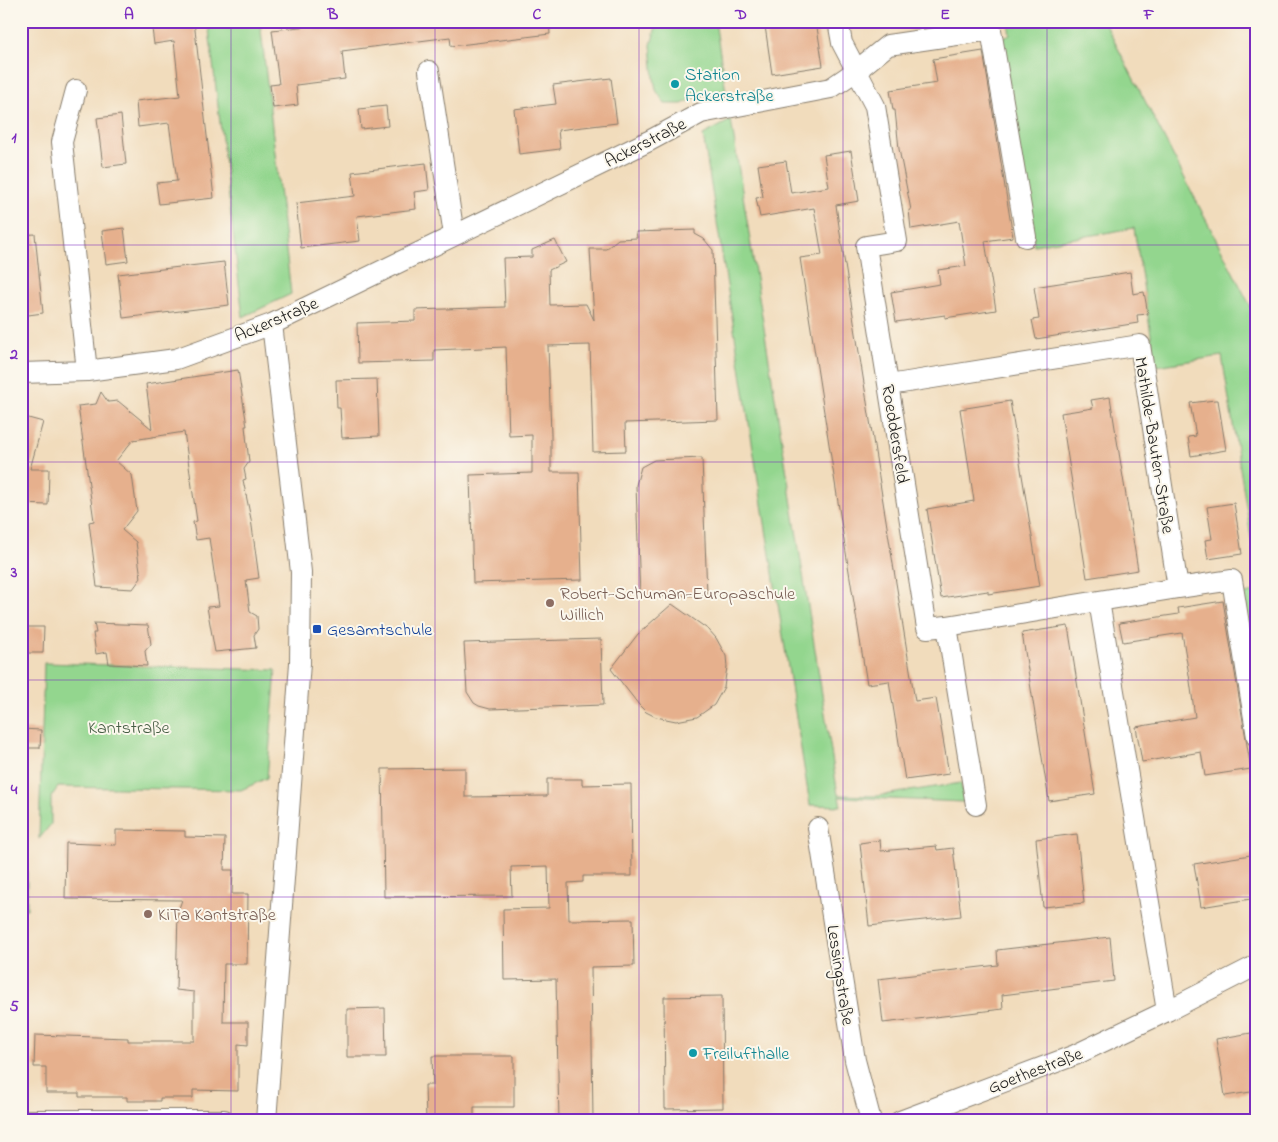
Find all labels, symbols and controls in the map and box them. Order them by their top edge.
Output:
text: A [124,3,134,27]
text: B [327,3,339,27]
text: C [533,3,542,27]
text: D [734,3,747,27]
text: E [940,3,950,27]
text: F [1143,3,1155,27]
place label: Station Ackerstraße [685,63,775,110]
marker: Station Ackerstraße [669,78,681,90]
street label: Ackerstraße [601,112,692,175]
text: 1 [11,126,17,150]
street label: Ackerstraße [231,291,323,350]
text: 2 [9,343,18,367]
street label: Mathilde-Bauten-Straße [1126,355,1180,536]
street label: Roeddersfeld [873,383,915,486]
text: 3 [10,561,18,585]
place label: Robert-Schuman-Europaschule Willich [560,582,796,629]
marker: Robert-Schuman-Europaschule Willich [544,597,556,609]
place label: Gesamtschule [327,618,433,644]
marker: Gesamtschule [311,623,323,635]
park label: Kantstraße [88,716,171,742]
text: 4 [10,778,18,802]
place label: KiTa Kantstraße [158,903,277,929]
marker: KiTa Kantstraße [142,908,154,920]
street label: Lessingstraße [817,923,860,1028]
text: 5 [9,995,19,1019]
place label: Freilufthalle [702,1042,790,1068]
street label: Goethestraße [985,1042,1088,1102]
marker: Freilufthalle [687,1047,699,1059]

